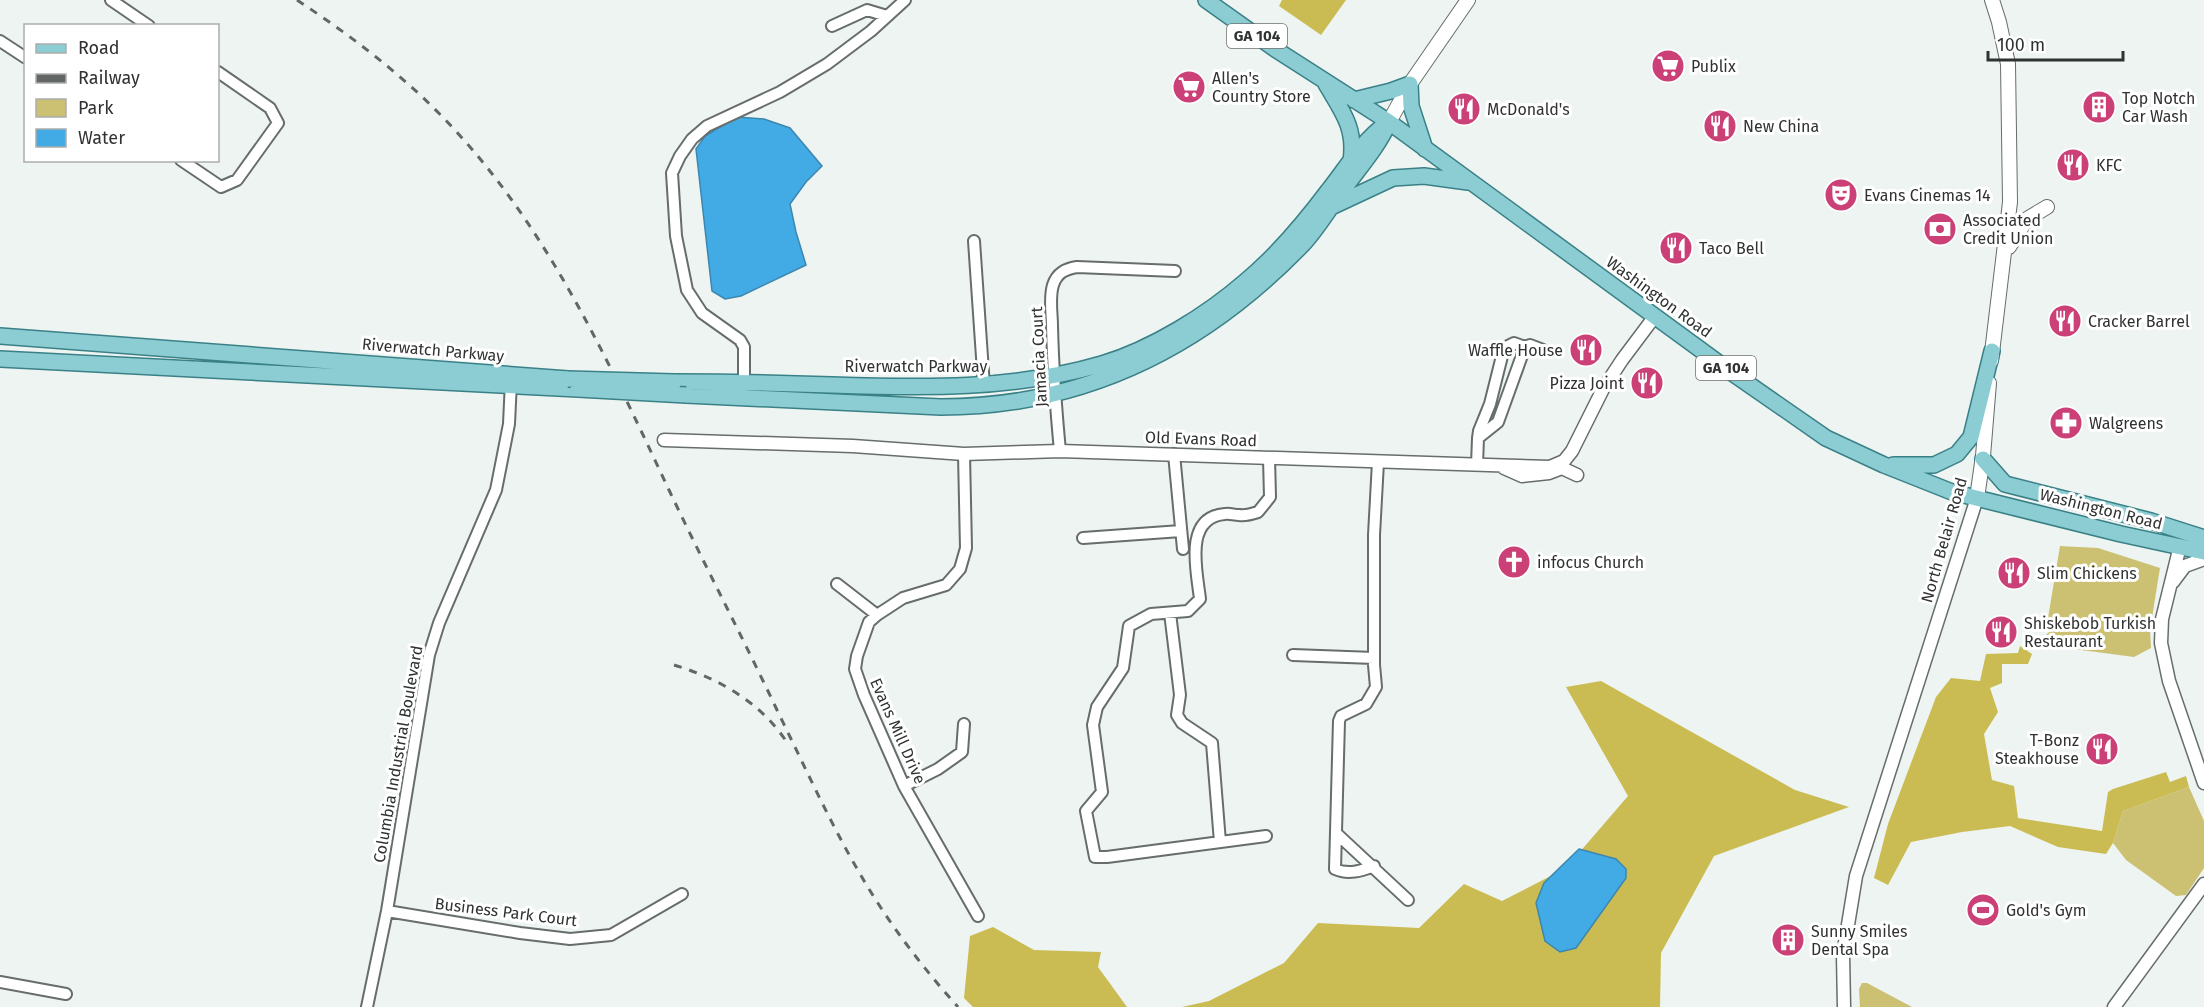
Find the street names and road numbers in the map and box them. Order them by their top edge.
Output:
road number: GA 104 [1227,24,1287,48]
street label: Washington Road [1603,252,1715,342]
street label: Jamacia Court [1027,306,1051,408]
street label: Riverwatch Parkway [361,334,505,366]
road number: GA 104 [1696,356,1756,380]
street label: Riverwatch Parkway [845,357,988,376]
street label: Old Evans Road [1145,428,1257,450]
street label: North Belair Road [1917,475,1971,605]
street label: Washington Road [2038,485,2164,533]
street label: Columbia Industrial Boulevard [370,644,426,864]
street label: Evans Mill Drive [866,675,930,787]
street label: Business Park Court [434,894,578,930]

